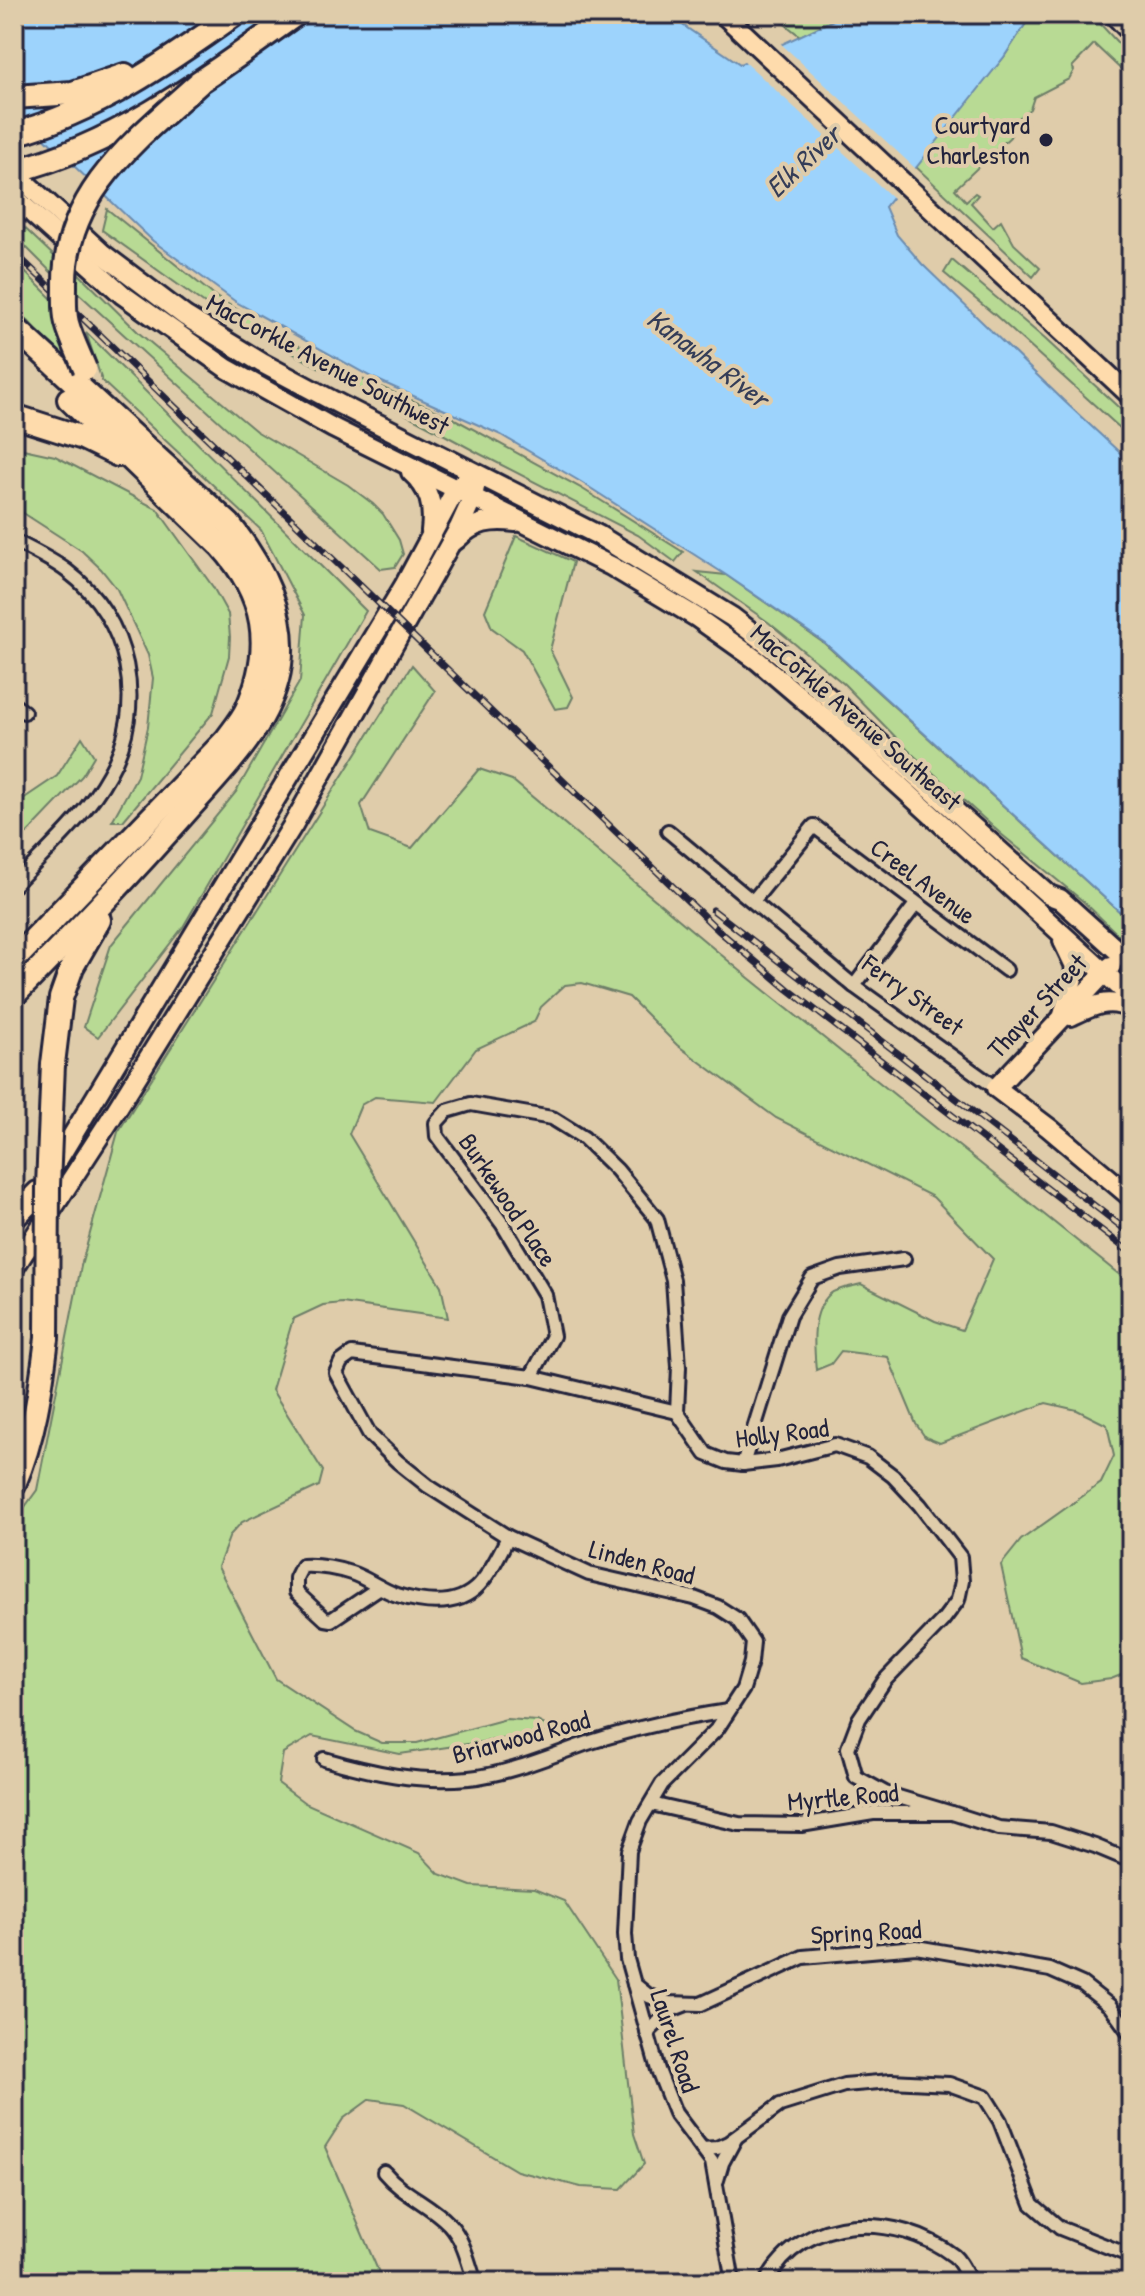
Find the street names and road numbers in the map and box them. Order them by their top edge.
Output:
street label: MacCorkle Avenue Southwest [201,285,457,443]
street label: MacCorkle Avenue Southeast [743,615,970,819]
street label: Creel Avenue [863,829,983,932]
street label: Ferry Street [855,945,972,1044]
street label: Thayer Street [979,945,1095,1066]
street label: Burkewood Place [451,1126,566,1273]
street label: Holly Road [733,1409,830,1456]
street label: Linden Road [585,1531,699,1592]
street label: Briarwood Road [448,1701,593,1772]
street label: Myrtle Road [786,1774,900,1819]
street label: Spring Road [810,1911,922,1952]
street label: Laurel Road [642,1985,709,2097]

